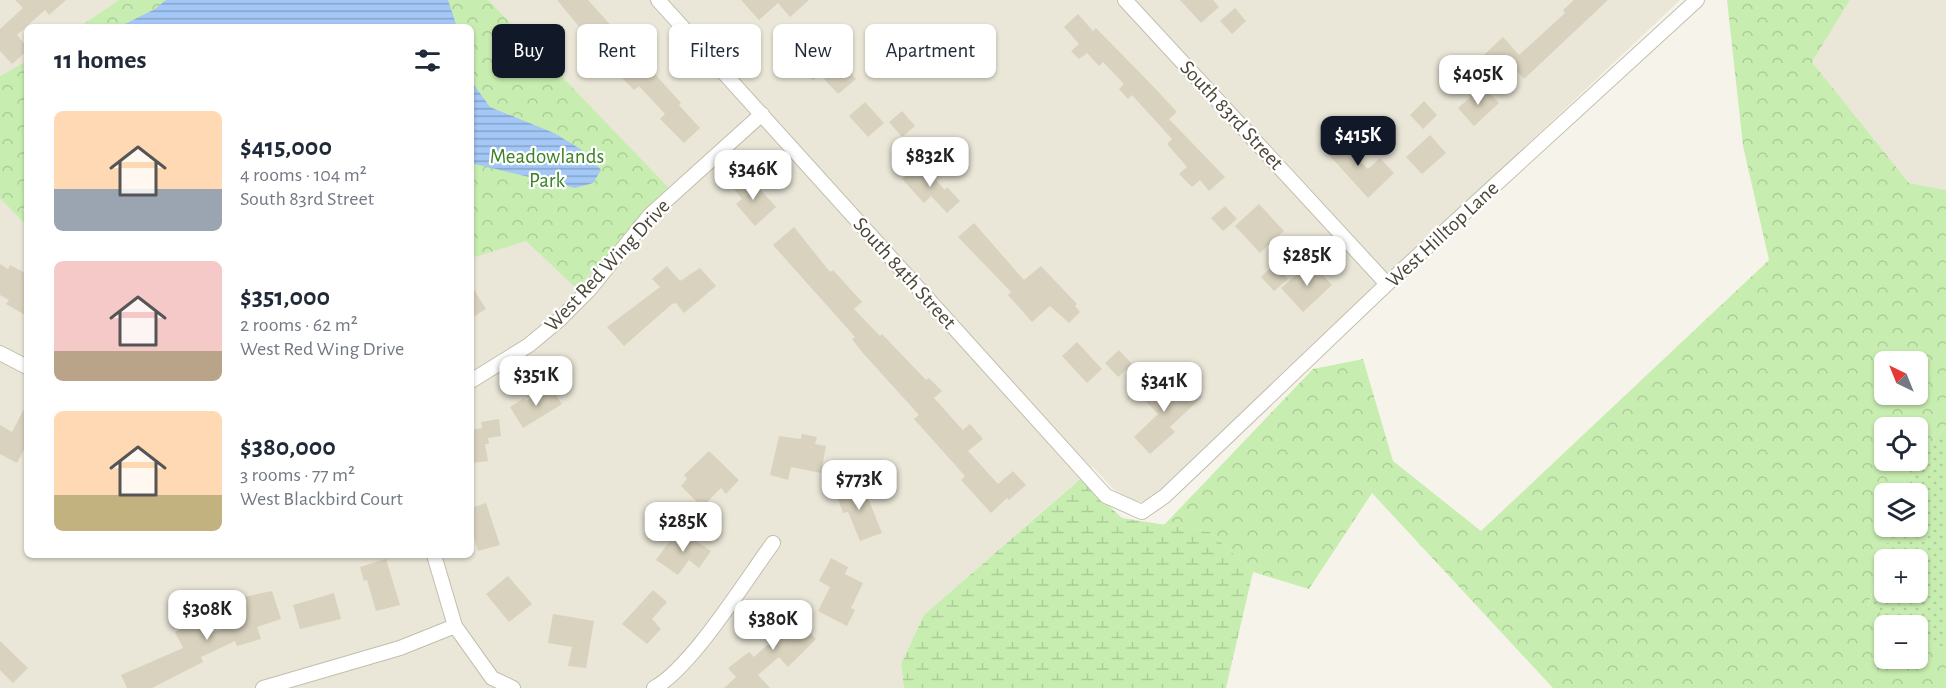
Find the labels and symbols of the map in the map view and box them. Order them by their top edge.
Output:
pin: $405K [1436,55,1520,106]
street label: South 83rd Street [1176,57,1288,174]
pin: $415K [1316,116,1400,167]
pin: $832K [888,137,972,188]
park label: Meadowlands Park [490,146,604,191]
pin: $346K [711,150,795,201]
street label: West Hilltop Lane [1382,177,1502,291]
street label: West Red Wing Drive [541,195,674,336]
street label: South 84th Street [849,213,960,333]
pin: $285K [1265,236,1349,287]
north arrow [1874,351,1928,405]
pin: $351K [494,356,578,407]
pin: $341K [1122,362,1206,413]
pin: $773K [817,460,901,511]
pin: $285K [641,502,725,553]
pin: $308K [165,590,249,641]
pin: $380K [731,600,815,651]

